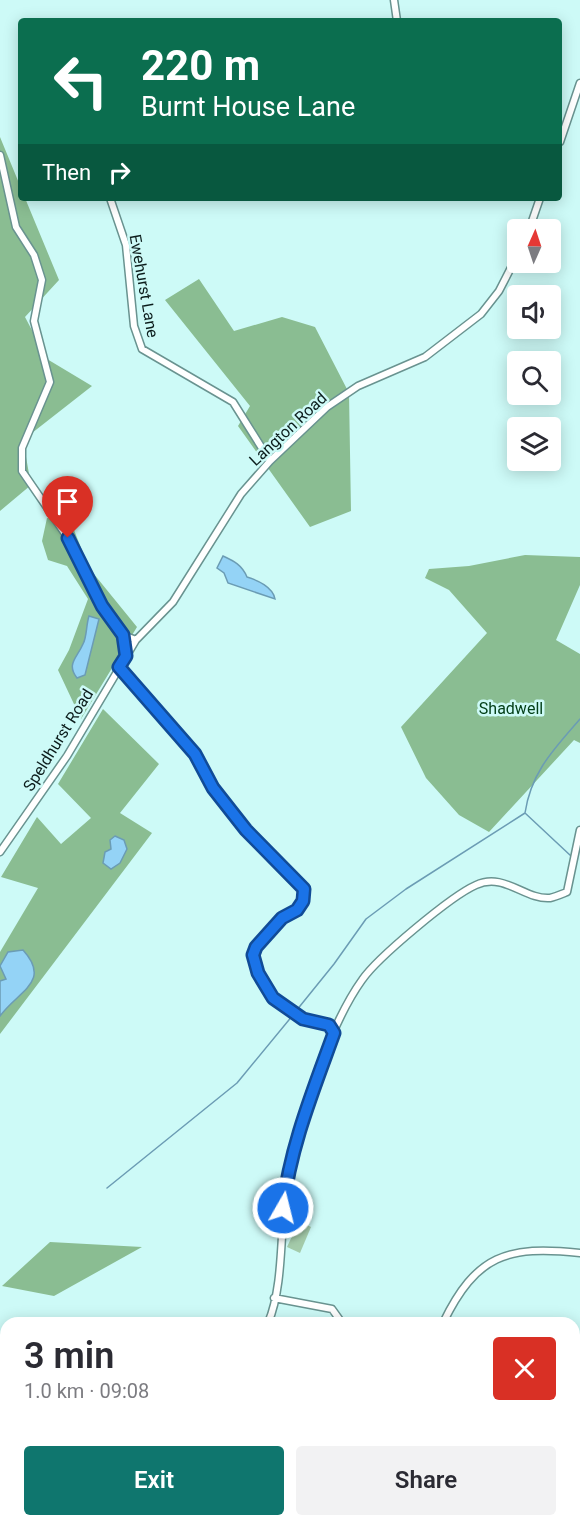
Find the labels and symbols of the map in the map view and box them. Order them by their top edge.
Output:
north arrow [507,219,561,273]
street label: Ewehurst Lane [126,233,162,339]
street label: Langton Road [245,388,331,470]
pin [42,476,93,538]
street label: Speldhurst Road [19,685,97,795]
park label: Shadwell [479,699,543,718]
position arrow [251,1176,315,1240]

